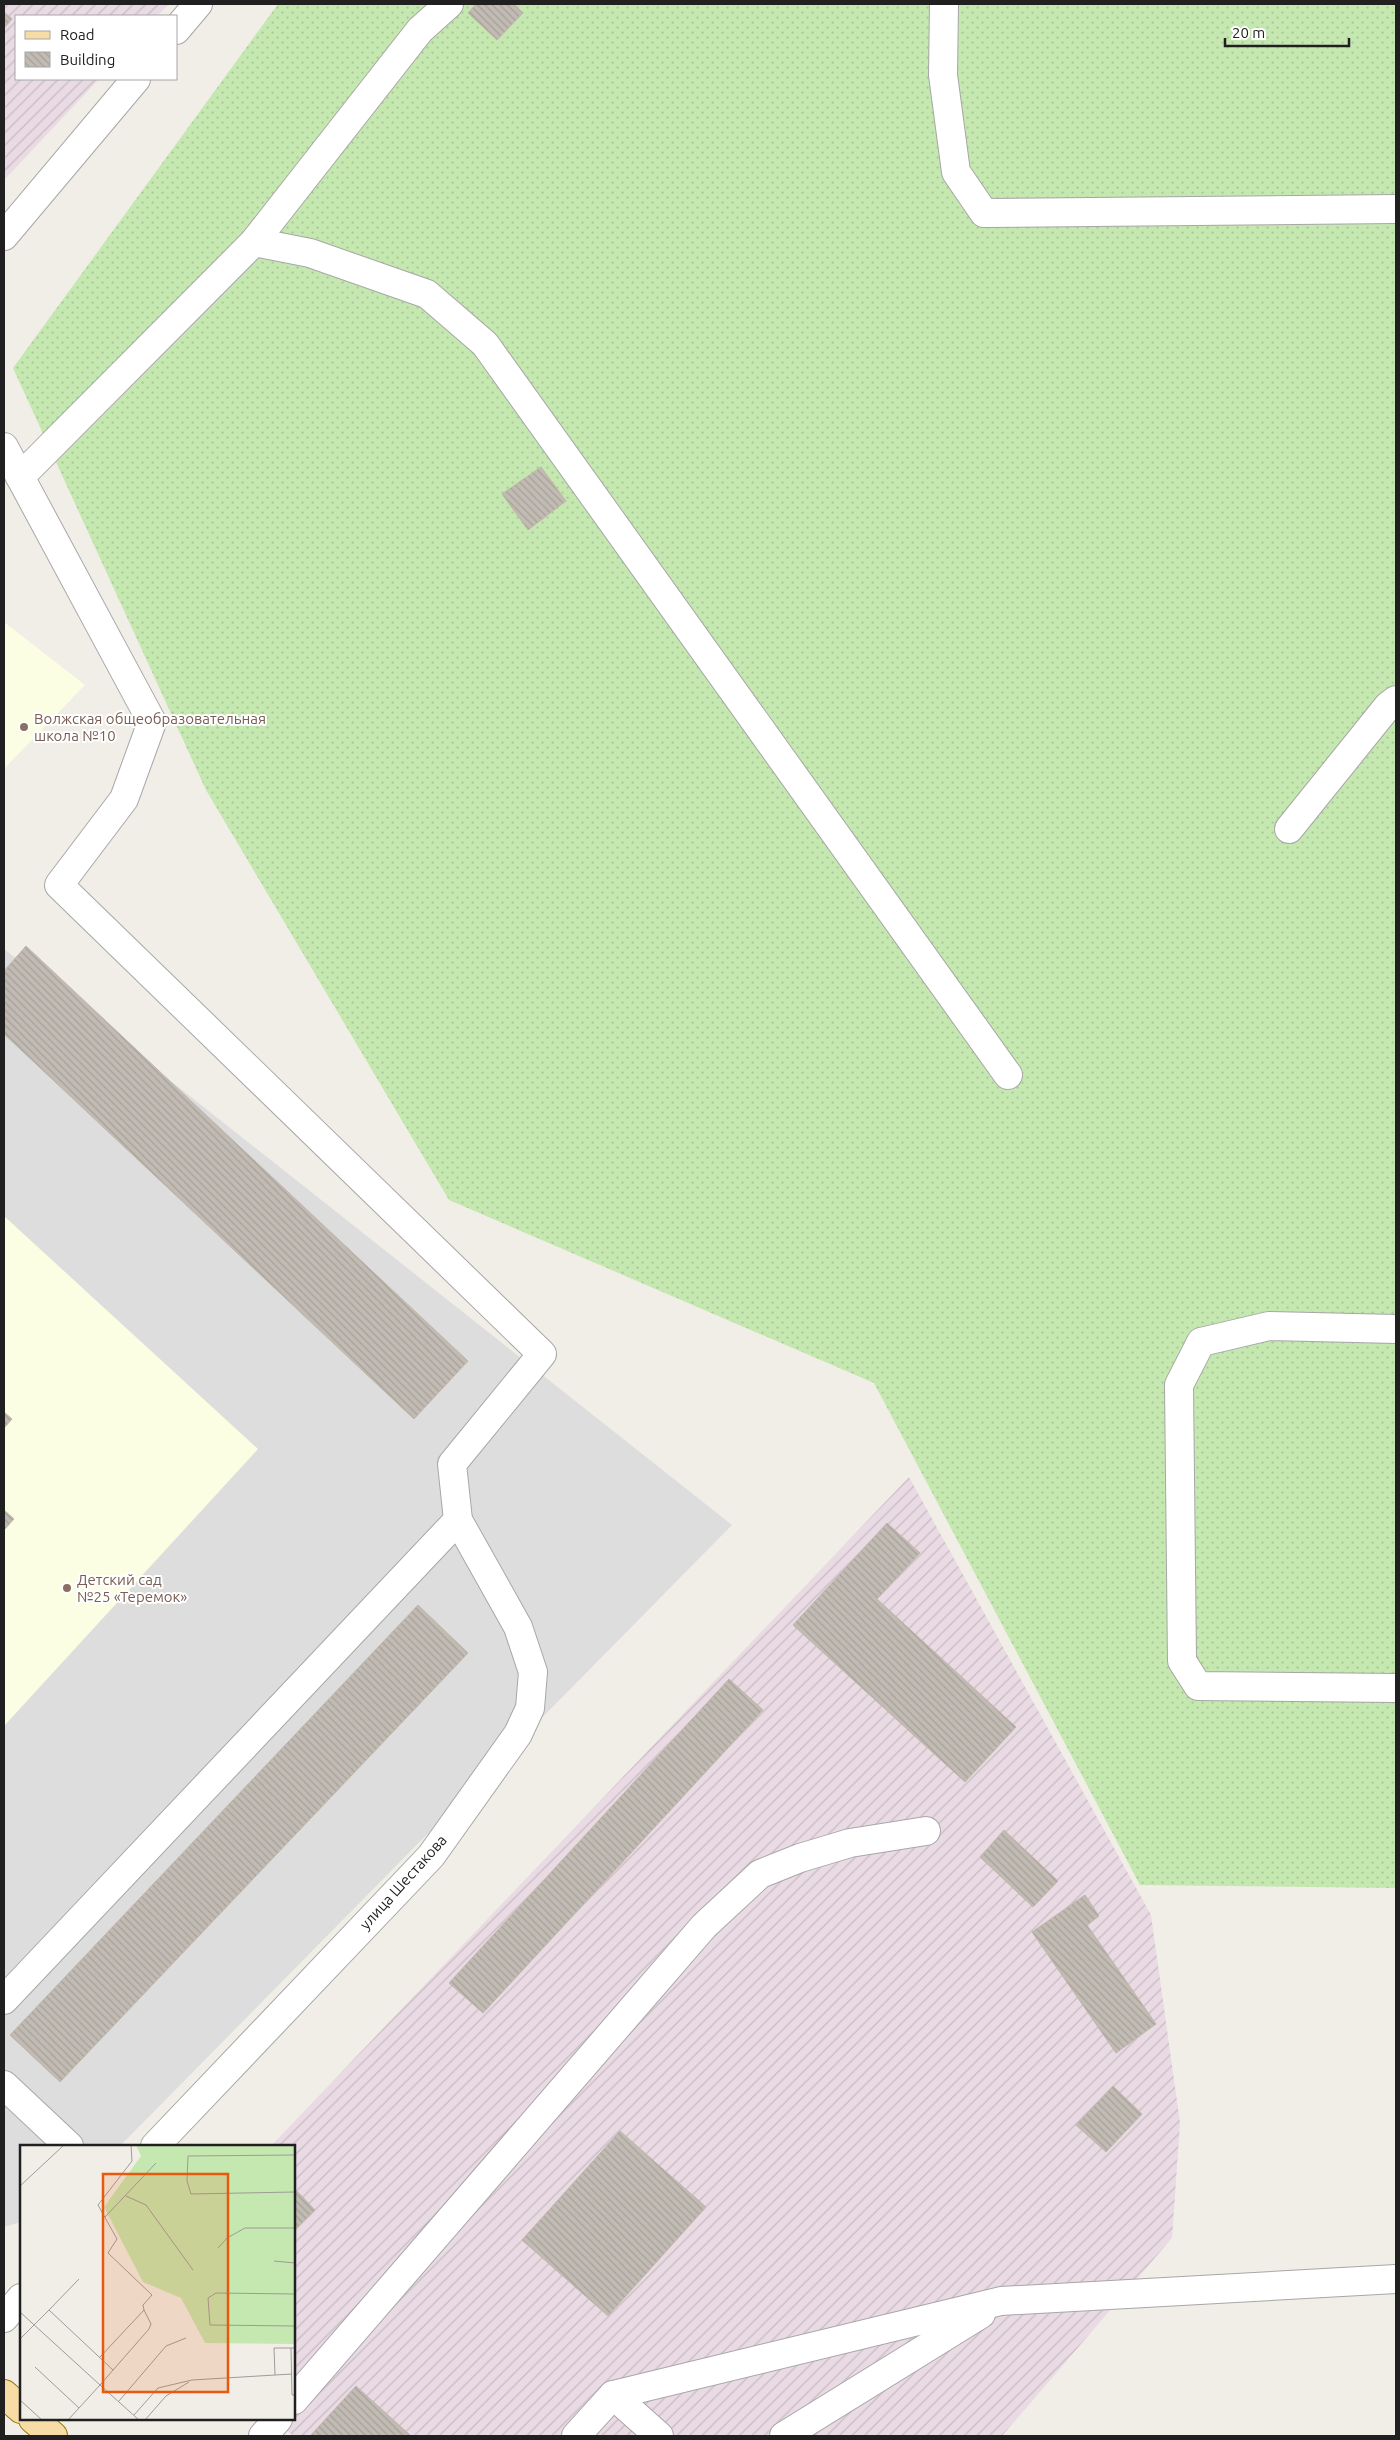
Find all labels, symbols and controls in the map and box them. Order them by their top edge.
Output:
legend [15,15,178,80]
scale bar [1225,15,1349,47]
text: 20 m [1232,24,1265,41]
text: Road [60,26,95,43]
text: Building [60,51,115,68]
place label: Волжская общеобразовательная школа №10 [34,710,266,744]
marker: Волжская общеобразовательная школа №10 [18,721,30,733]
place label: Детский сад №25 «Теремок» [77,1571,187,1605]
marker: Детский сад №25 «Теремок» [61,1582,73,1594]
street label: улица Шестакова [356,1831,450,1933]
inset map [20,2145,295,2420]

